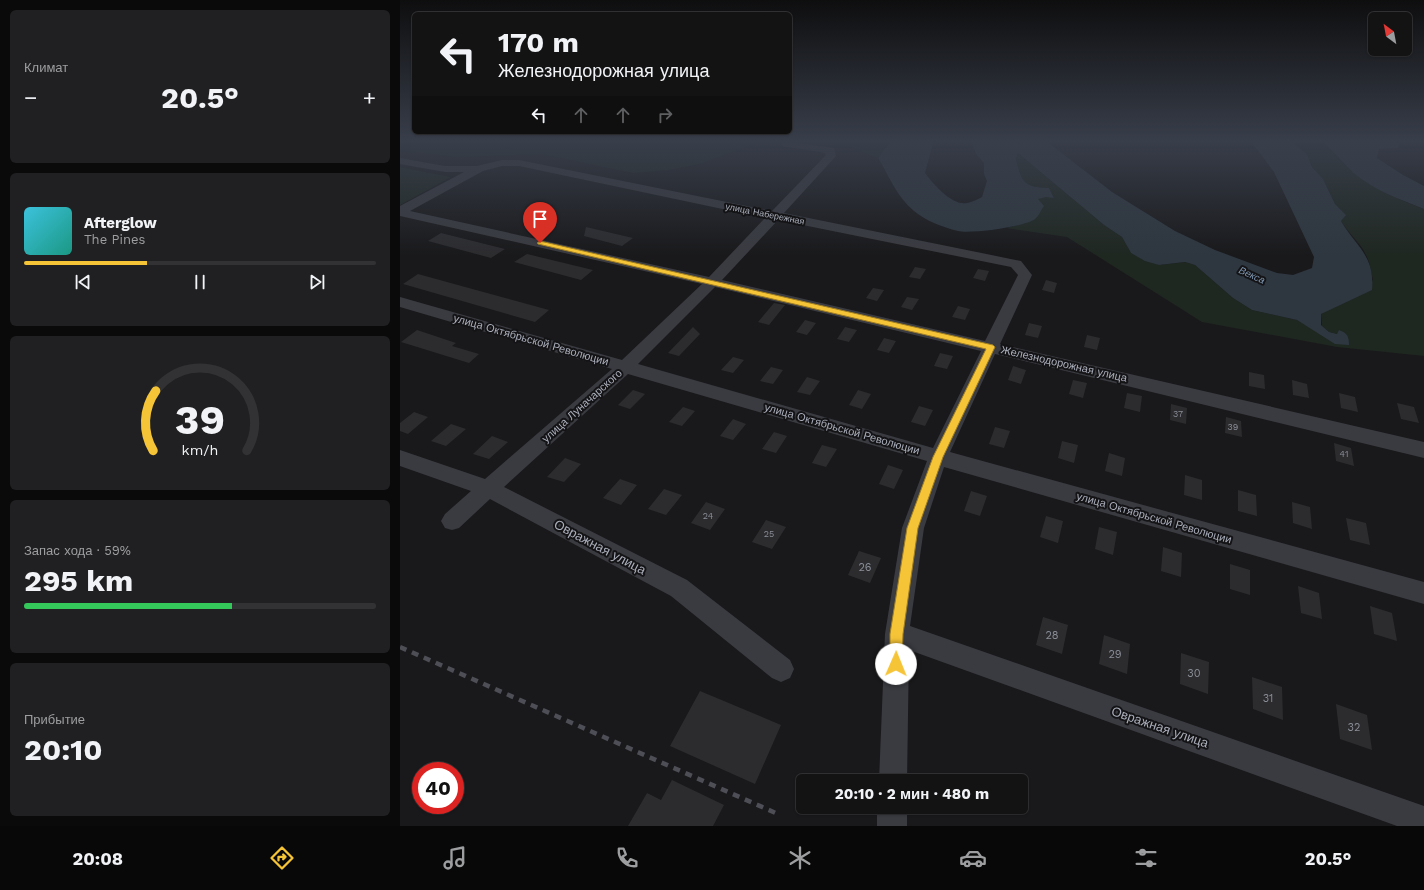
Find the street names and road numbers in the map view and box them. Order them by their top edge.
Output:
street label: улица Набережная [725,201,805,227]
street label: улица Октябрьской Революции [452,312,610,368]
street label: Железнодорожная улица [1000,343,1129,385]
street label: улица Луначарского [539,367,625,445]
street label: улица Октябрьской Революции [763,401,921,457]
street label: улица Октябрьской Революции [1075,490,1233,546]
street label: Овражная улица [552,516,649,578]
street label: Овражная улица [1109,703,1211,751]

